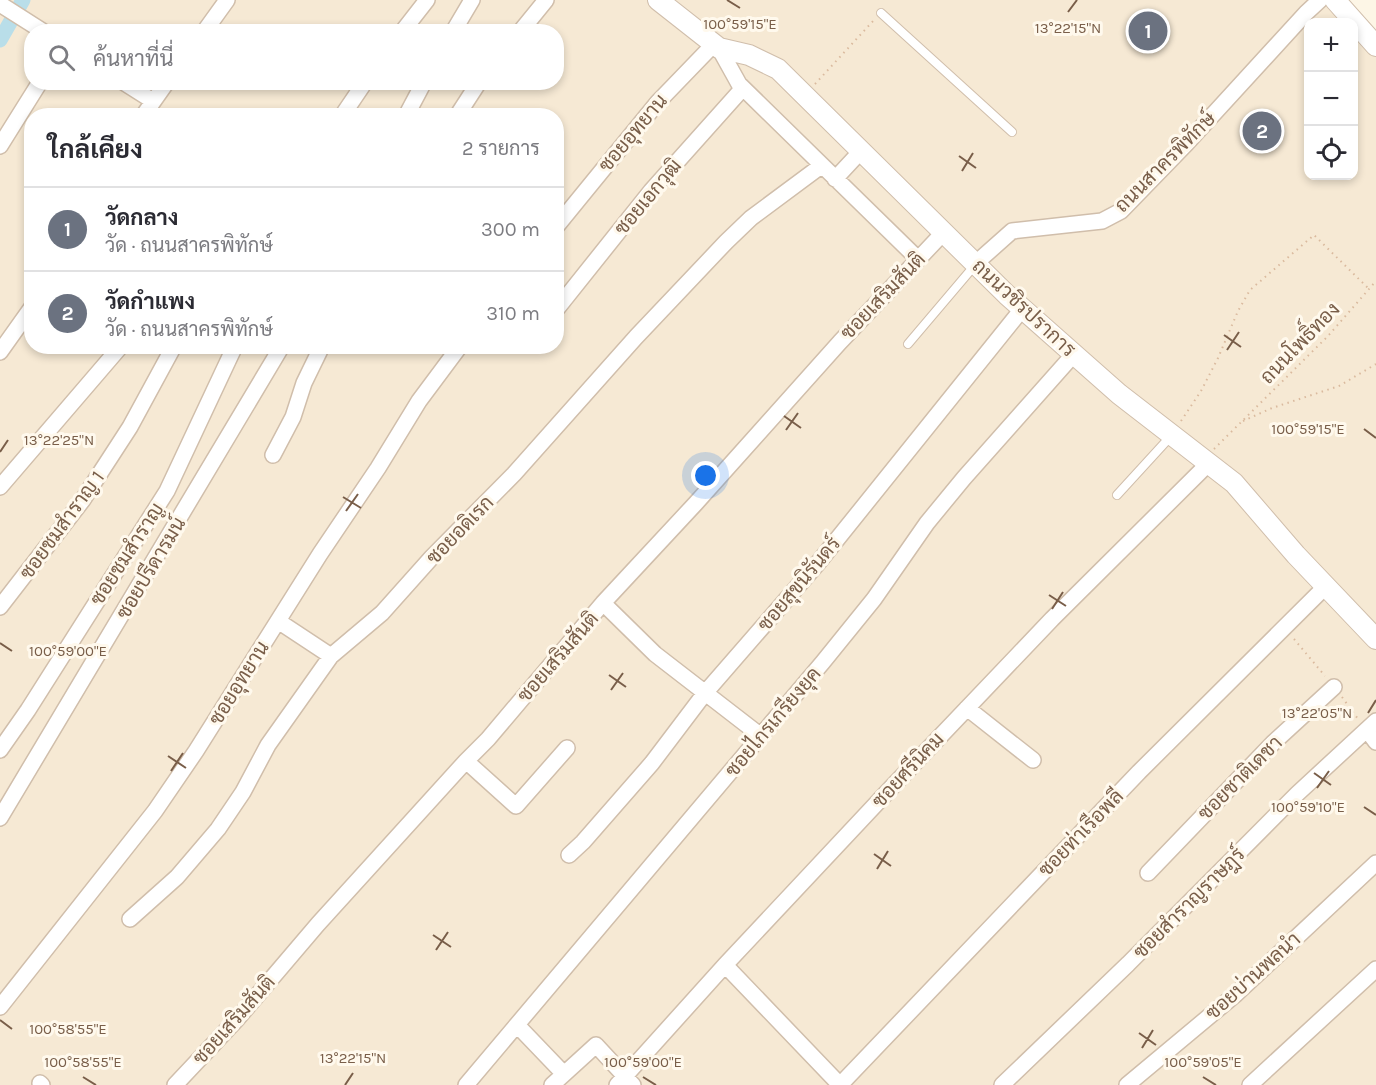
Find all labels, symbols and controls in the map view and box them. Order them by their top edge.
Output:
pin: 1 [1128,9,1168,54]
text: 100°59'15"E [703,15,777,33]
map controls [1304,18,1358,180]
button: + [1304,18,1358,72]
text: 13°22'15"N [1035,19,1101,37]
search box [24,24,564,90]
icon: search [45,41,78,74]
text: ค้นหาที่นี่ [93,46,173,72]
button: − [1304,72,1358,126]
street label: ซอยอุทยาน [594,90,674,178]
street label: ถนนสาครพิทักษ์ [1108,104,1220,217]
pin: 2 [1242,108,1282,154]
button: locate [1304,126,1358,180]
text: ใกล้เคียง [48,134,143,165]
text: 2 รายการ [462,137,540,160]
street label: ซอยเอกวุฒิ [609,154,688,241]
text: วัดกลาง [105,205,178,231]
text: 1 [64,218,71,241]
text: 300 m [481,218,540,241]
text: วัด · ถนนสาครพิทักษ์ [105,234,273,257]
street label: ซอยเสริมสันติ [835,247,930,344]
street label: ถนนวชิรปราการ [968,254,1081,362]
text: วัดกำแพง [105,289,195,315]
street label: ถนนโพธิ์ทอง [1251,293,1344,388]
text: 2 [61,302,74,325]
text: 310 m [486,302,540,325]
text: วัด · ถนนสาครพิทักษ์ [105,318,273,341]
text: 100°59'15"E [1271,420,1345,438]
text: 13°22'25"N [24,431,94,449]
your location [691,461,720,490]
street label: ซอยชมสำราญ 1 [14,466,109,584]
street label: ซอยอดิเรก [421,490,498,569]
street label: ซอยชมสำราญ [85,498,169,609]
street label: ซอยปรีดารมน์ [109,511,190,623]
street label: ซอยสุขนิรันดร์ [751,530,847,637]
street label: ซอยเสริมสันติ [512,607,603,707]
street label: ซอยอุทยาน [204,637,275,730]
text: 100°59'00"E [29,642,107,660]
street label: ซอยไกรเกรียงยุค [719,661,827,783]
text: 13°22'05"N [1282,704,1352,722]
street label: ซอยศรีนิคม [866,726,949,812]
street label: ซอยชาติเดชา [1193,731,1287,825]
street label: ซอยท่าเรือพลี [1032,783,1128,881]
text: 100°59'10"E [1271,798,1345,816]
street label: ซอยสำราญราษฎร์ [1127,841,1251,965]
street label: ซอยบ่านพลนำ [1200,927,1305,1024]
street label: ซอยเสริมสันติ [187,970,280,1069]
text: 100°58'55"E [29,1020,107,1038]
text: 13°22'15"N [320,1049,386,1067]
text: 100°58'55"E [44,1053,122,1071]
text: 100°59'00"E [604,1053,682,1071]
text: 100°59'05"E [1164,1053,1242,1071]

